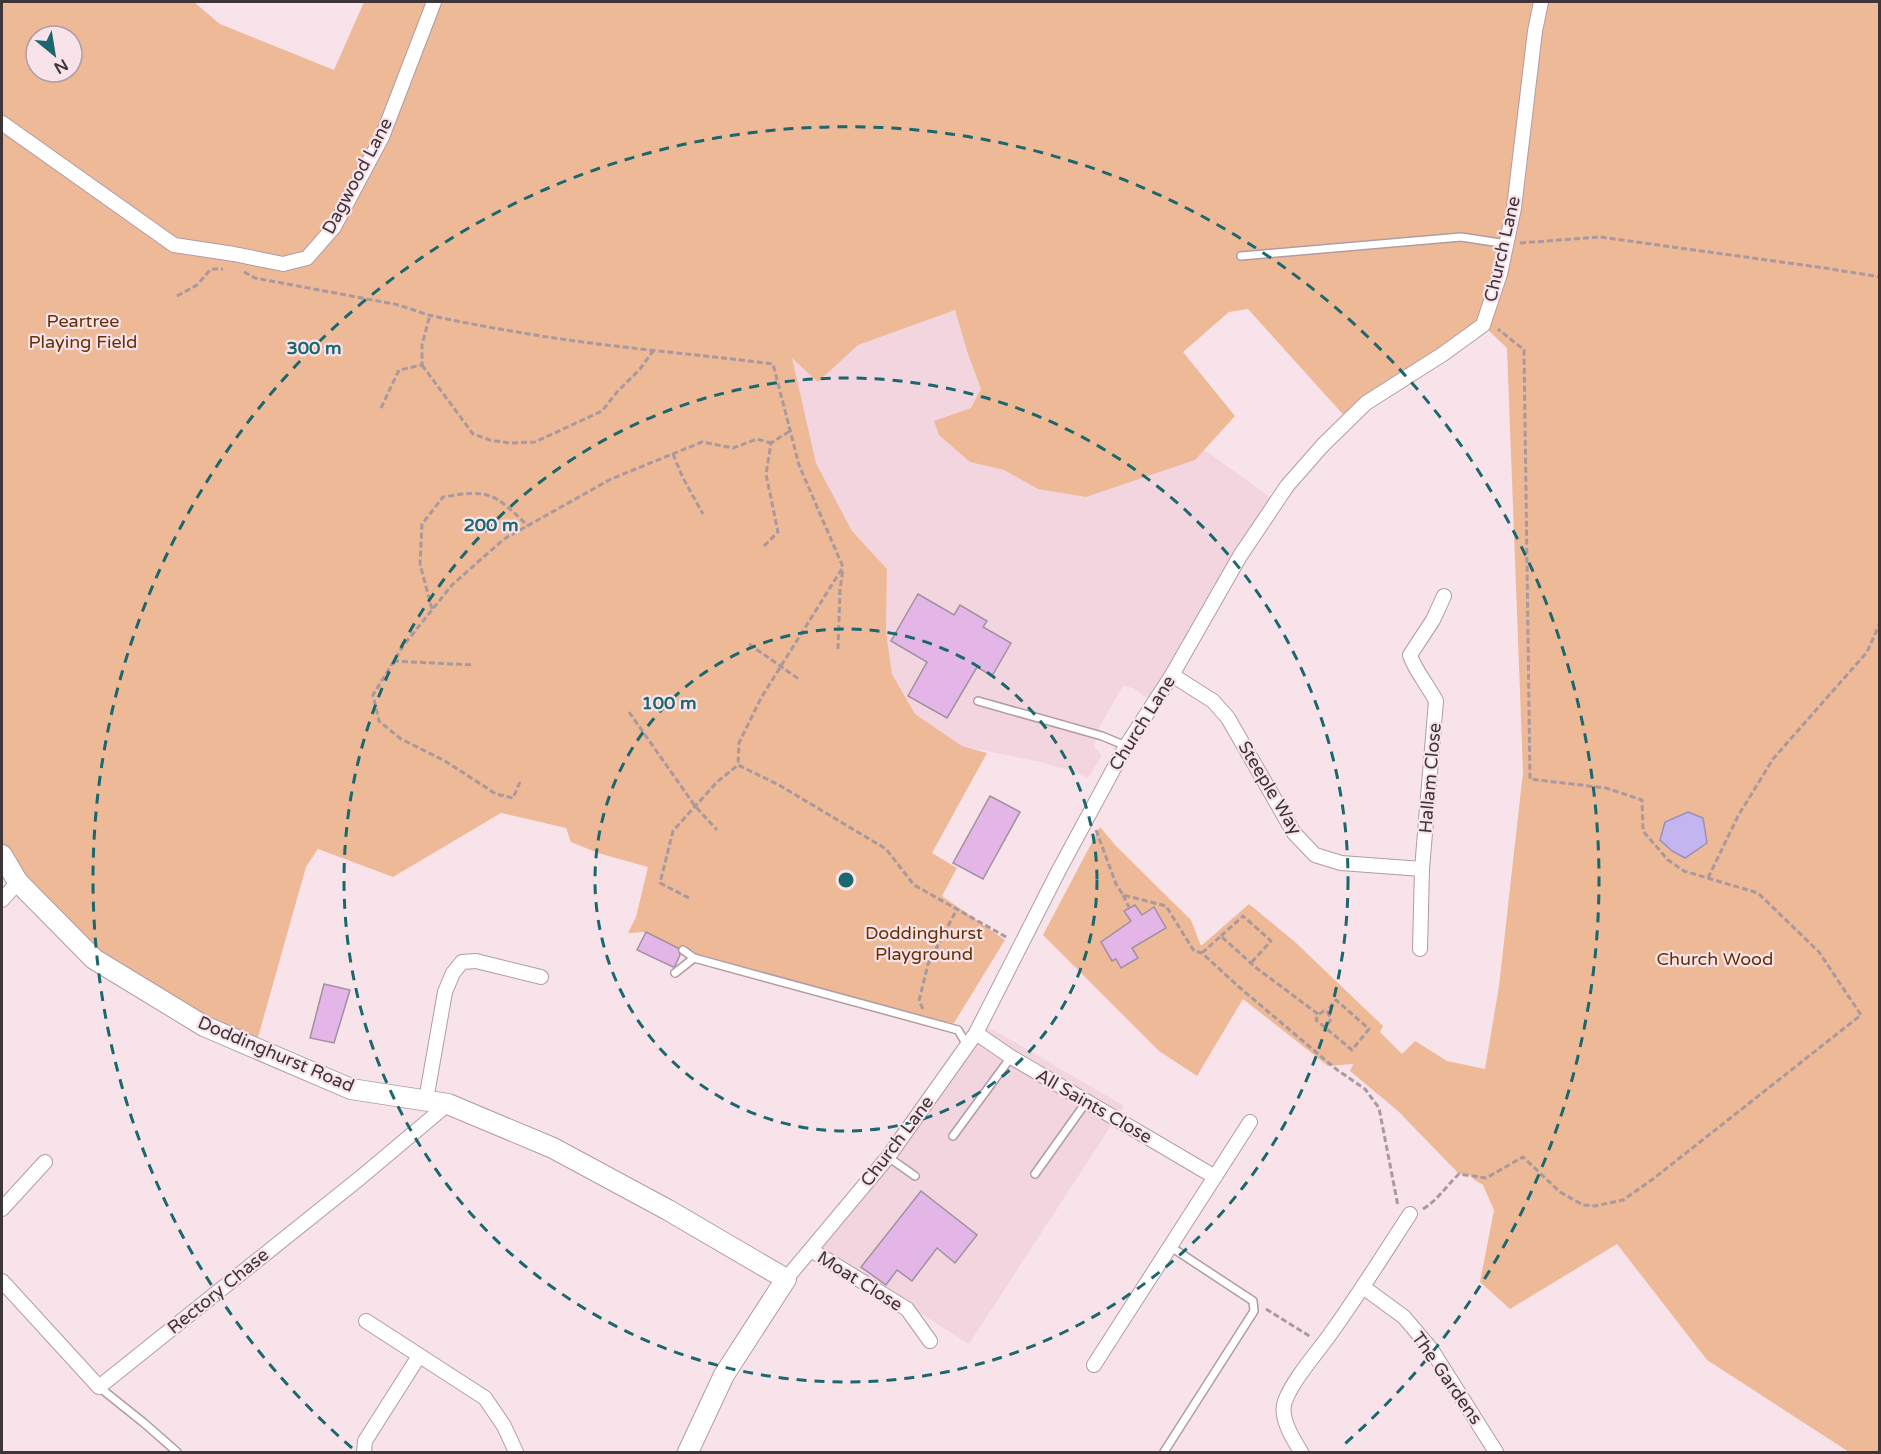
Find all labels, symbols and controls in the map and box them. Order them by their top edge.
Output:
north arrow [24,24,84,84]
text: N [50,54,72,78]
street label: Dagwood Lane [317,114,397,238]
street label: Church Lane [1479,194,1525,304]
park label: Peartree Playing Field [29,310,137,353]
text: 300 m [286,337,342,359]
text: 200 m [463,514,519,536]
street label: Church Lane [1104,671,1180,775]
text: 100 m [641,692,697,714]
street label: Hallam Close [1414,722,1446,834]
street label: Steeple Way [1233,737,1307,839]
centre of rings [836,870,856,890]
park label: Doddinghurst Playground [865,922,983,965]
park label: Church Wood [1657,948,1773,970]
street label: Doddinghurst Road [194,1011,358,1097]
street label: All Saints Close [1032,1064,1156,1148]
street label: Church Lane [856,1091,938,1191]
street label: Rectory Chase [163,1243,273,1339]
street label: Moat Close [813,1246,907,1316]
street label: The Gardens [1407,1327,1487,1429]

